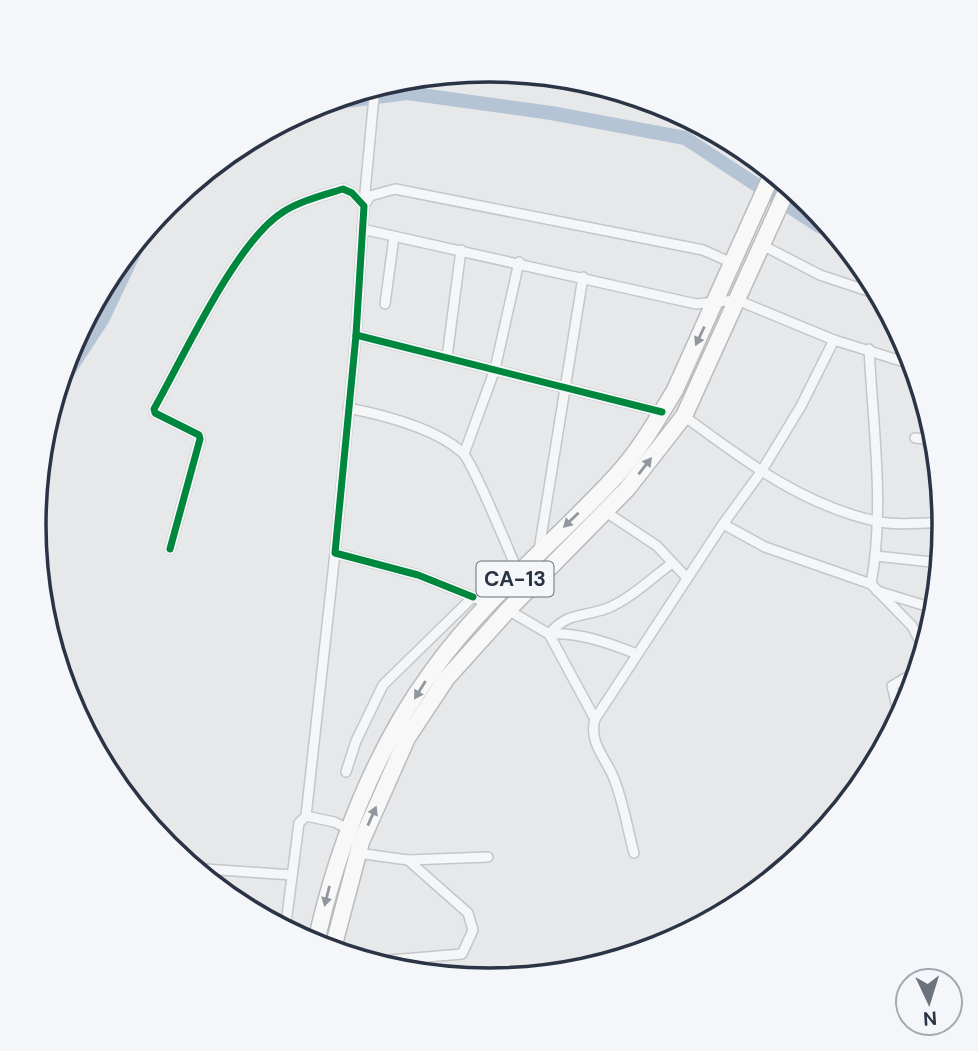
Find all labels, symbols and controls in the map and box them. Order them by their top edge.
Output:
one-way arrow [694,326,706,346]
one-way arrow [638,457,652,475]
one-way arrow [562,512,579,529]
road number: CA-13 [476,562,554,596]
one-way arrow [414,680,427,700]
one-way arrow [367,806,378,827]
one-way arrow [321,886,332,908]
north arrow [894,967,964,1037]
text: N [922,1006,938,1031]

